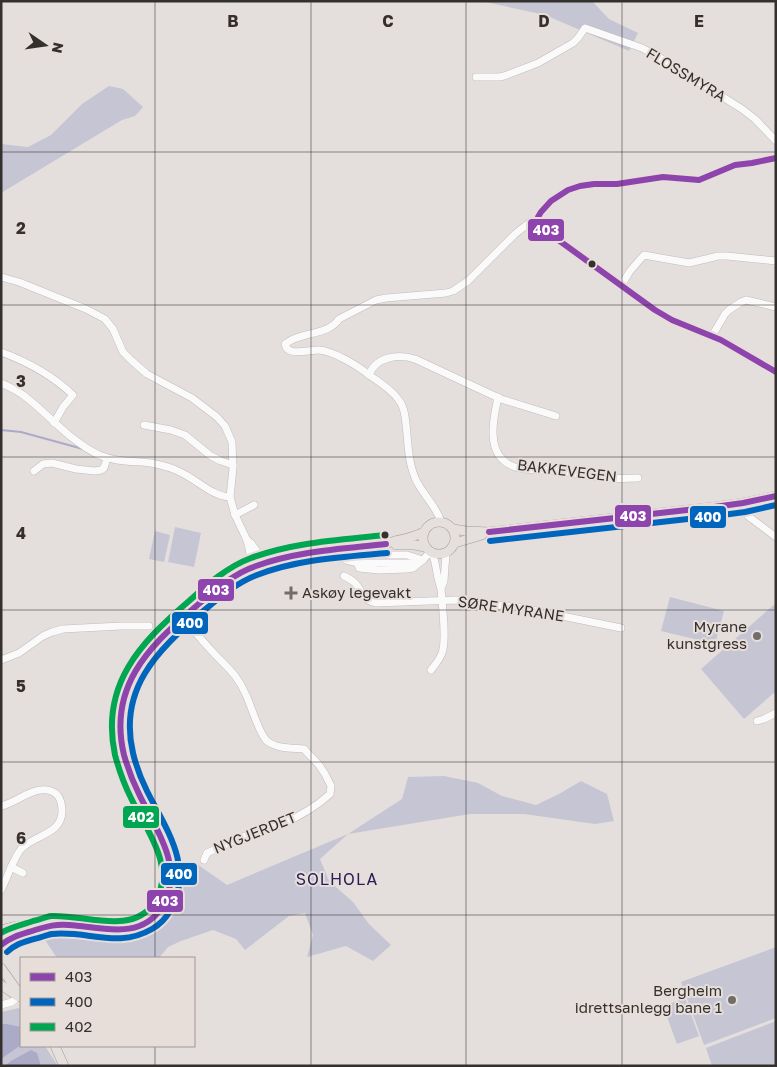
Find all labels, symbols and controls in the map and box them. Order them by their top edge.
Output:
text: B [227,11,239,31]
text: C [382,11,394,31]
text: D [538,11,550,31]
text: E [694,11,704,31]
north arrow [20,20,70,70]
text: N [49,41,68,55]
street label: FLOSSMYRA [643,43,730,105]
text: 2 [16,218,26,238]
line badge: 403 [527,218,565,242]
text: 403 [533,221,559,238]
unlabelled marker [587,259,597,269]
text: 3 [16,371,26,391]
street label: BAKKEVEGEN [516,455,618,485]
line badge: 403 [614,504,652,528]
line badge: 400 [689,505,727,529]
text: 403 [620,507,646,524]
text: 400 [695,508,721,525]
text: 4 [16,523,26,543]
unlabelled marker [380,530,390,540]
line badge: 403 [197,578,235,602]
text: 403 [203,581,229,598]
place label: Askøy legevakt [302,583,411,601]
marker: Askøy legevakt [284,586,298,600]
street label: SØRE MYRANE [457,592,565,624]
line badge: 400 [171,611,209,635]
text: 400 [177,614,203,631]
place label: Myrane kunstgress [667,617,747,652]
marker: Myrane kunstgress [751,630,763,642]
text: 5 [16,676,26,696]
line badge: 402 [122,805,160,829]
street label: NYGJERDET [211,807,299,857]
text: 402 [128,808,155,825]
text: 6 [16,828,26,848]
line badge: 400 [160,862,198,886]
text: 400 [166,865,192,882]
district label: SOLHOLA [296,869,378,889]
line badge: 403 [146,889,184,913]
text: 403 [152,892,178,909]
legend [20,957,195,1047]
text: 403 [65,967,92,985]
place label: Bergheim idrettsanlegg bane 1 [575,981,722,1016]
text: 400 [65,992,93,1010]
marker: Bergheim idrettsanlegg bane 1 [726,994,738,1006]
text: 402 [65,1017,92,1035]

